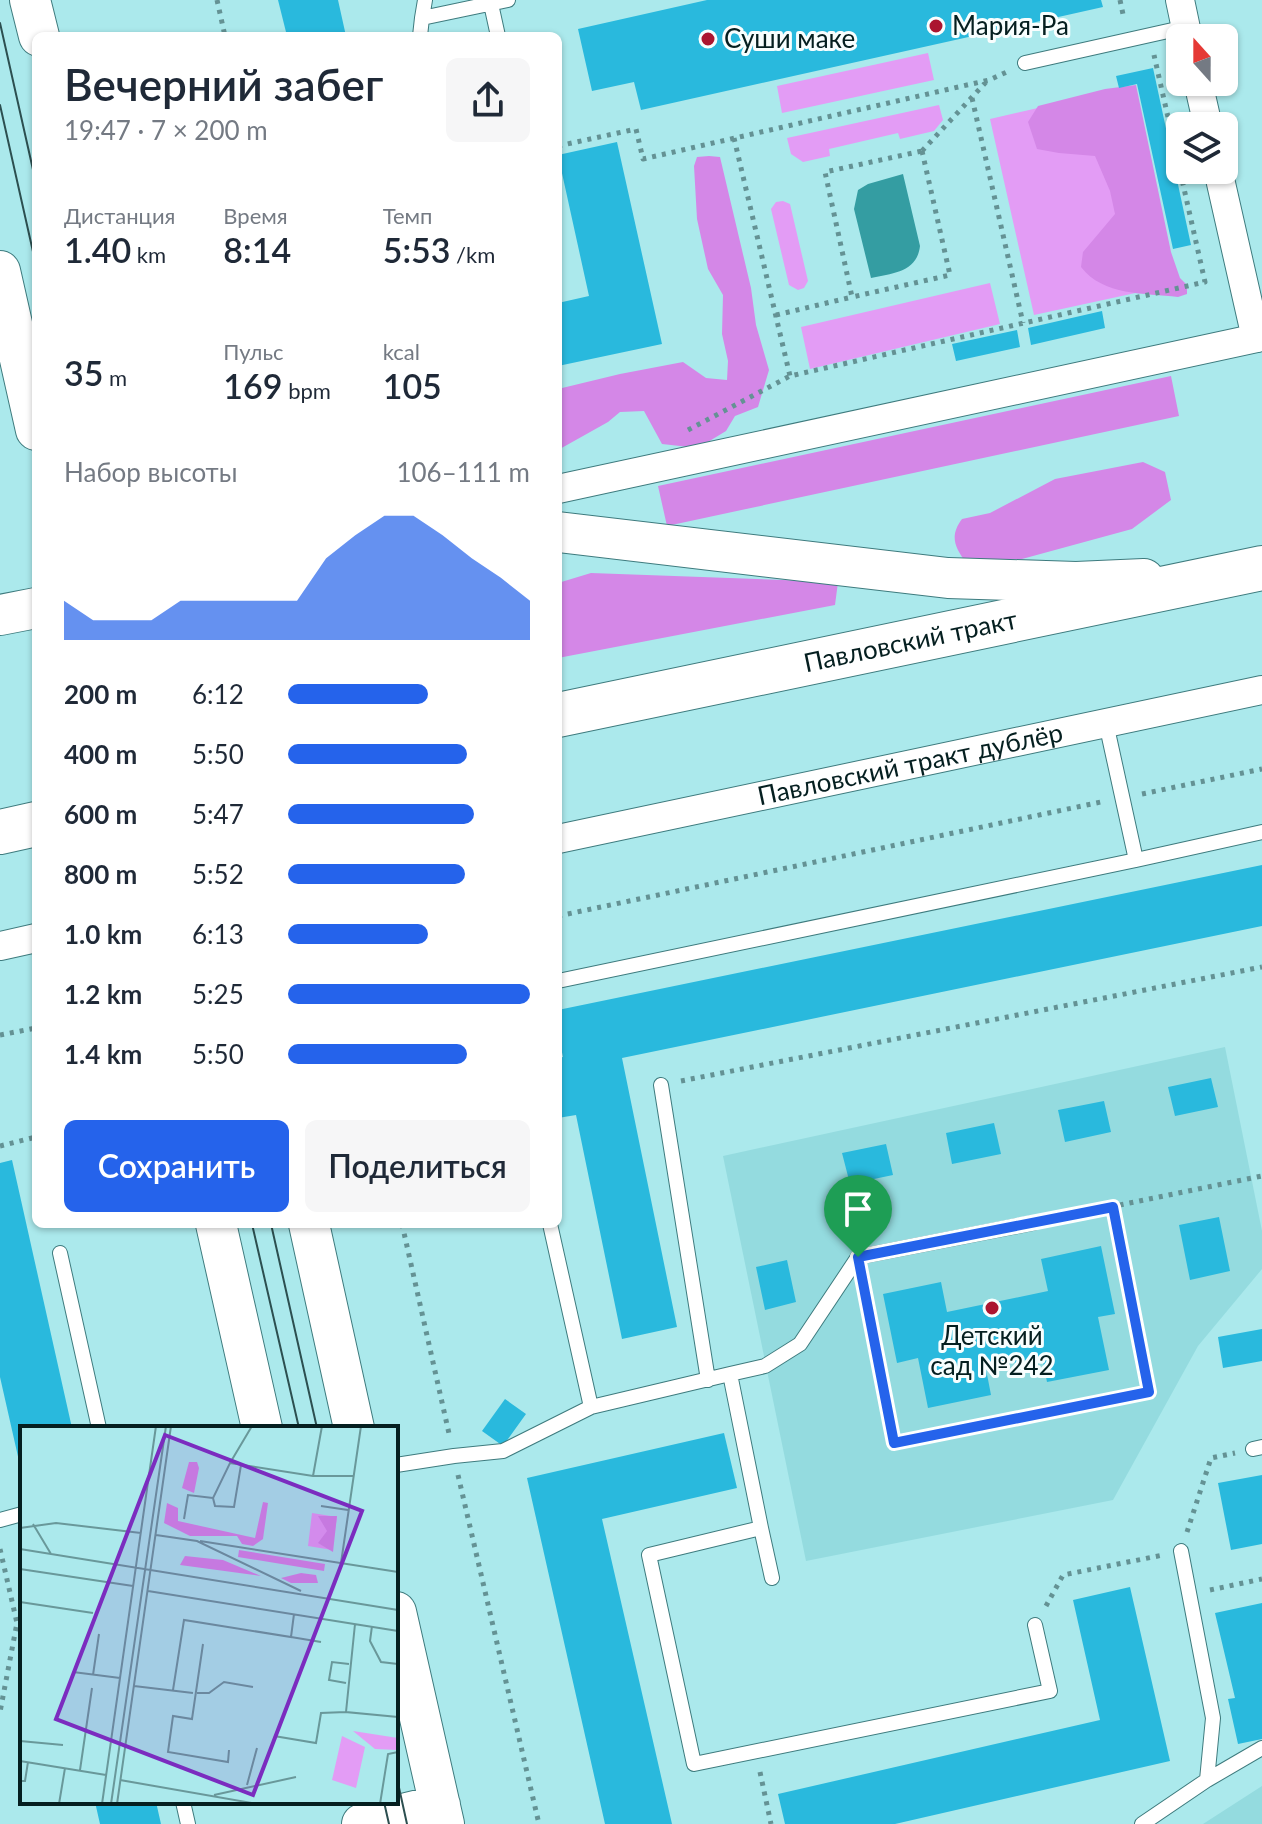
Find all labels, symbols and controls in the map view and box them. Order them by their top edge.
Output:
place label: Мария-Ра [952,9,1069,41]
marker: Мария-Ра [927,17,945,35]
place label: Суши маке [724,22,855,54]
north arrow [1166,24,1238,96]
map controls [1166,24,1238,184]
marker: Суши маке [699,30,717,48]
text: Вечерний забег [64,58,383,110]
button: share [446,58,530,142]
button: layers [1166,112,1238,184]
text: 19:47 · 7 × 200 m [64,114,268,146]
text: Дистанция [64,202,175,229]
text: Время [223,202,288,229]
text: Темп [383,202,433,229]
text: 1.40 [64,229,131,270]
text: 8:14 [223,229,291,270]
text: 5:53 [383,229,450,270]
text: km [131,241,166,268]
text: /km [450,241,495,268]
text: Пульс [223,338,284,365]
text: kcal [383,338,420,365]
text: 35 [64,352,103,393]
text: m [103,364,127,391]
text: 169 [223,365,283,406]
text: 105 [383,365,442,406]
text: bpm [283,377,331,404]
text: Набор высоты [64,456,238,488]
text: 106–111 m [396,456,530,488]
street label: Павловский тракт [801,603,1020,678]
text: 200 m [64,678,137,710]
text: 6:12 [192,678,244,710]
street label: Павловский тракт дублёр [754,716,1066,811]
text: 400 m [64,738,137,770]
text: 5:50 [192,738,244,770]
text: 600 m [64,798,137,830]
text: 5:47 [192,798,244,830]
text: 800 m [64,858,137,890]
text: 5:52 [192,858,244,890]
text: 1.0 km [64,918,142,950]
text: 6:13 [192,918,244,950]
text: 1.2 km [64,978,142,1010]
text: 5:25 [192,978,244,1010]
text: 1.4 km [64,1038,142,1070]
text: 5:50 [192,1038,244,1070]
button: Сохранить [64,1120,289,1212]
button: Поделиться [305,1120,530,1212]
pin [824,1175,892,1257]
icon: arrive [836,1187,880,1231]
marker: Детский сад №242 [983,1299,1001,1317]
place label: Детский сад №242 [930,1319,1054,1381]
inset map [20,1426,398,1804]

